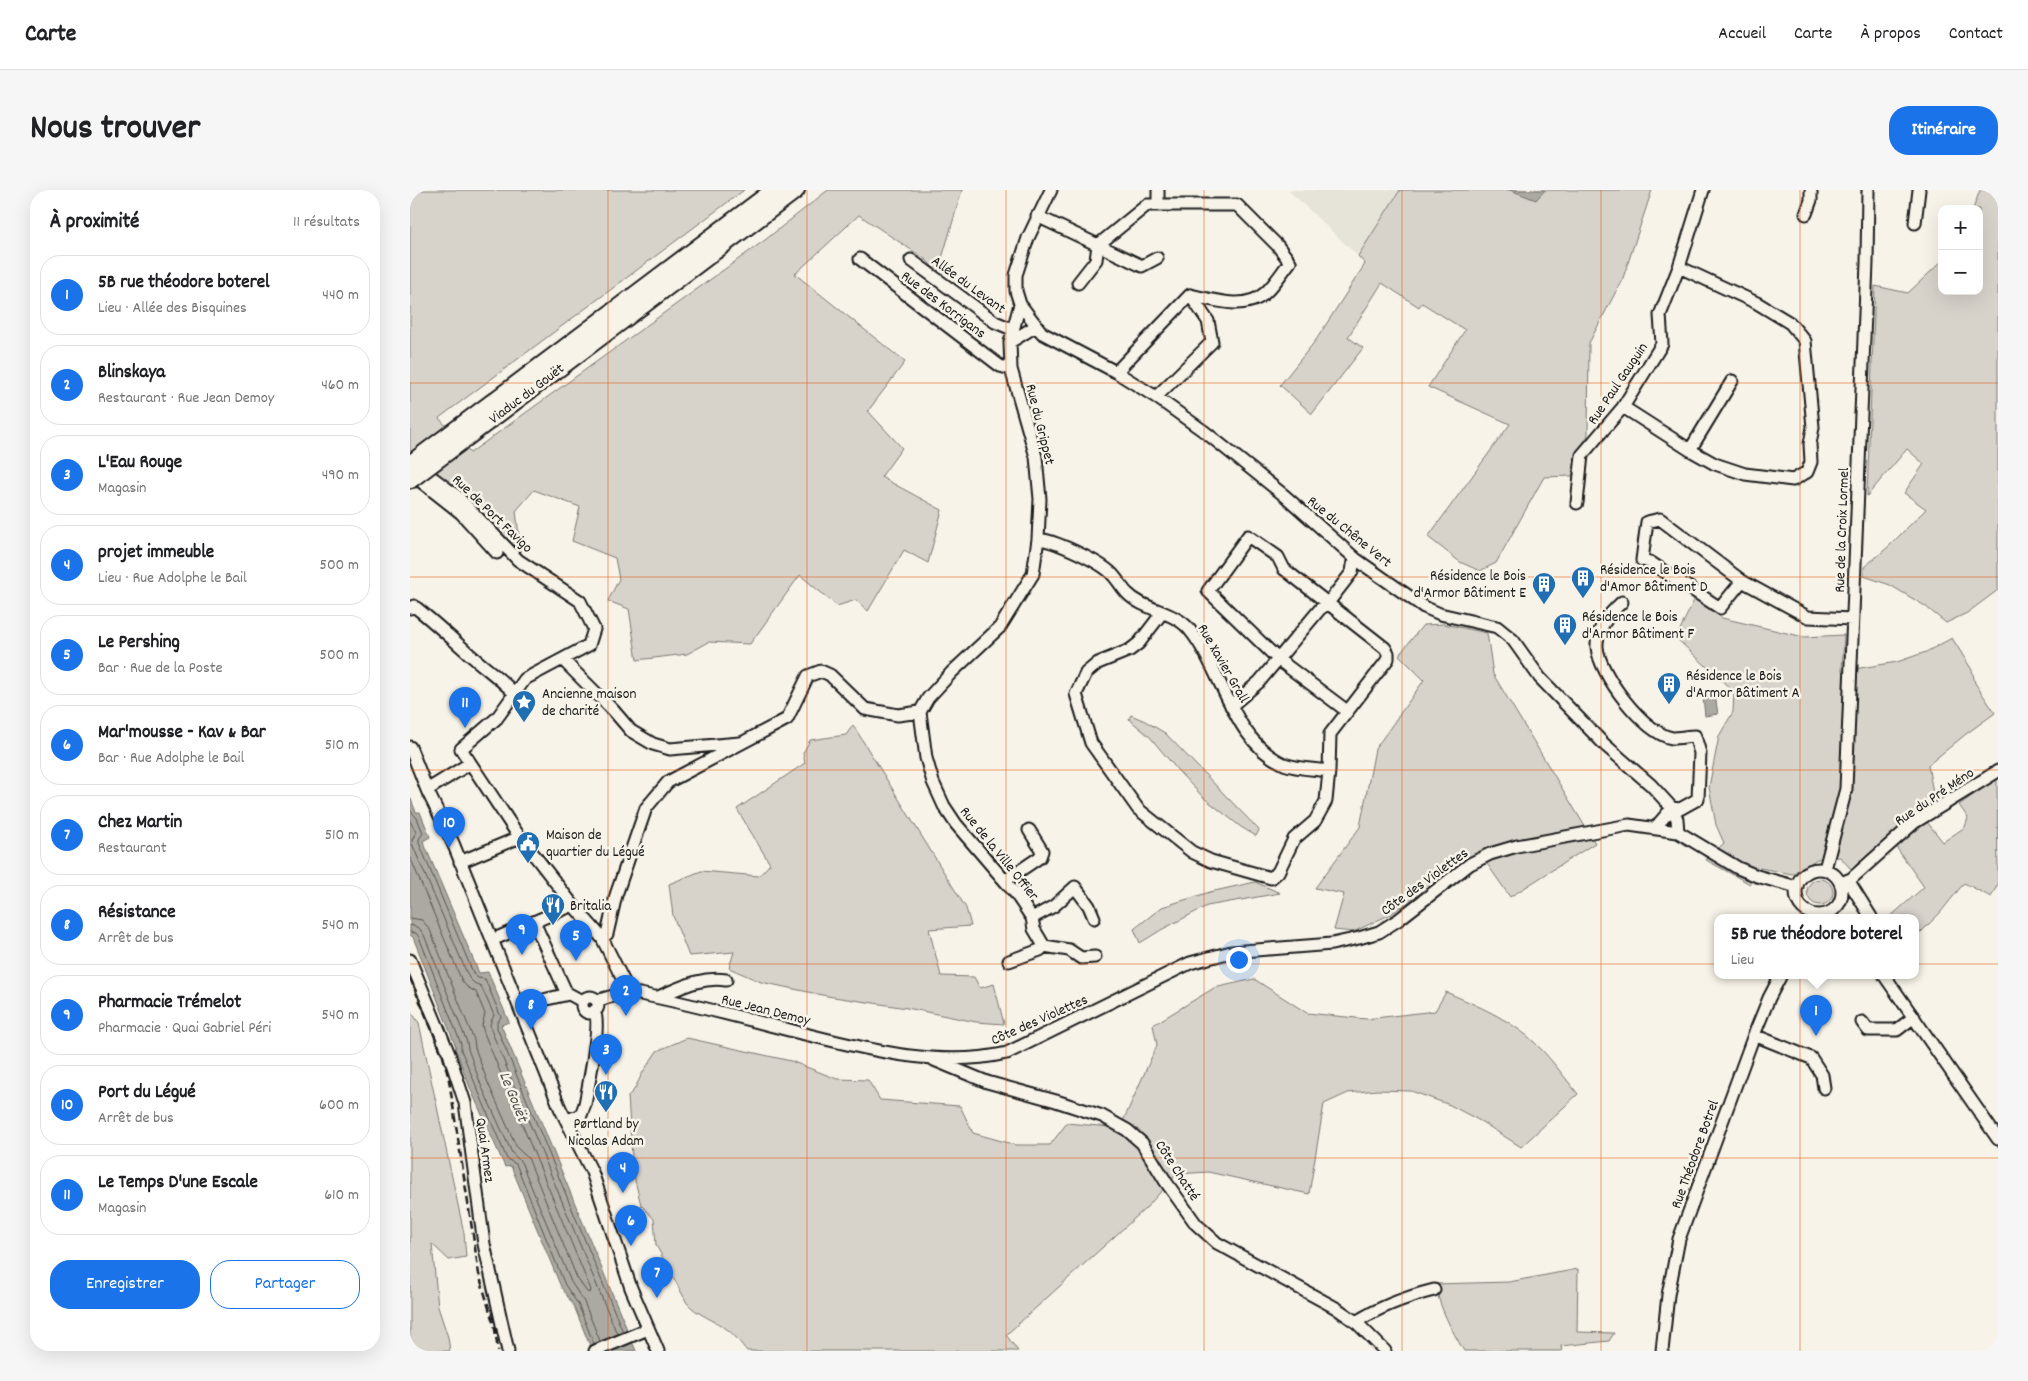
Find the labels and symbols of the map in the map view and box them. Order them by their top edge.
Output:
street label: Allée du Levant [926,251,1010,320]
street label: Rue des Korrigans [896,266,990,345]
street label: Rue Paul Gauguin [1583,339,1654,430]
street label: Viaduc du Gouët [485,359,570,430]
street label: Rue du Grippet [1018,382,1060,468]
street label: Rue de la Croix Lormel [1830,467,1856,593]
street label: Rue de Port Favigo [446,470,537,559]
street label: Rue du Chêne Vert [1302,491,1396,574]
place label: Résidence le Bois d'Amor Bâtiment D [1600,560,1708,599]
building icon: Résidence le Bois d'Amor Bâtiment D [1570,565,1596,599]
place label: Résidence le Bois d'Armor Bâtiment E [1414,566,1526,605]
building icon: Résidence le Bois d'Armor Bâtiment E [1531,571,1557,605]
place label: Résidence le Bois d'Armor Bâtiment F [1582,607,1694,646]
building icon: Résidence le Bois d'Armor Bâtiment F [1552,612,1578,646]
street label: Rue Xavier Grall [1191,620,1254,708]
place label: Résidence le Bois d'Armor Bâtiment A [1686,666,1800,705]
building icon: Résidence le Bois d'Armor Bâtiment A [1656,671,1682,705]
place label: Ancienne maison de charité [542,684,636,723]
pin: 11 [449,687,481,728]
place icon: Ancienne maison de charité [511,689,537,723]
street label: Rue du Pré Méno [1891,763,1980,832]
street label: Rue de la Ville Offier [954,803,1044,906]
pin: 10 [433,807,465,848]
place label: Maison de quartier du Légué [546,825,645,864]
public building icon: Maison de quartier du Légué [515,830,541,864]
street label: Côte des Violettes [1377,843,1474,922]
restaurant icon: Britalia [540,892,566,926]
place label: Britalia [570,896,612,918]
pin: 9 [506,914,538,955]
pin: 5 [560,920,592,961]
your location [1226,947,1252,973]
pin: 2 [610,975,642,1016]
pin: 8 [515,989,547,1030]
street label: Rue Jean Demoy [719,989,813,1033]
street label: Côte des Violettes [988,990,1092,1052]
pin: 1 [1800,995,1832,1036]
pin: 3 [590,1034,622,1075]
water label: Le Gouët [492,1068,534,1127]
restaurant icon: Pørtland by Nicolas Adam [593,1079,619,1113]
street label: Rue Théodore Botrel [1666,1097,1726,1212]
place label: Pørtland by Nicolas Adam [568,1114,644,1153]
street label: Quai Armez [469,1117,499,1184]
street label: Côte Chatté [1148,1136,1204,1206]
pin: 4 [607,1152,639,1193]
pin: 6 [615,1205,647,1246]
pin: 7 [641,1257,673,1298]

